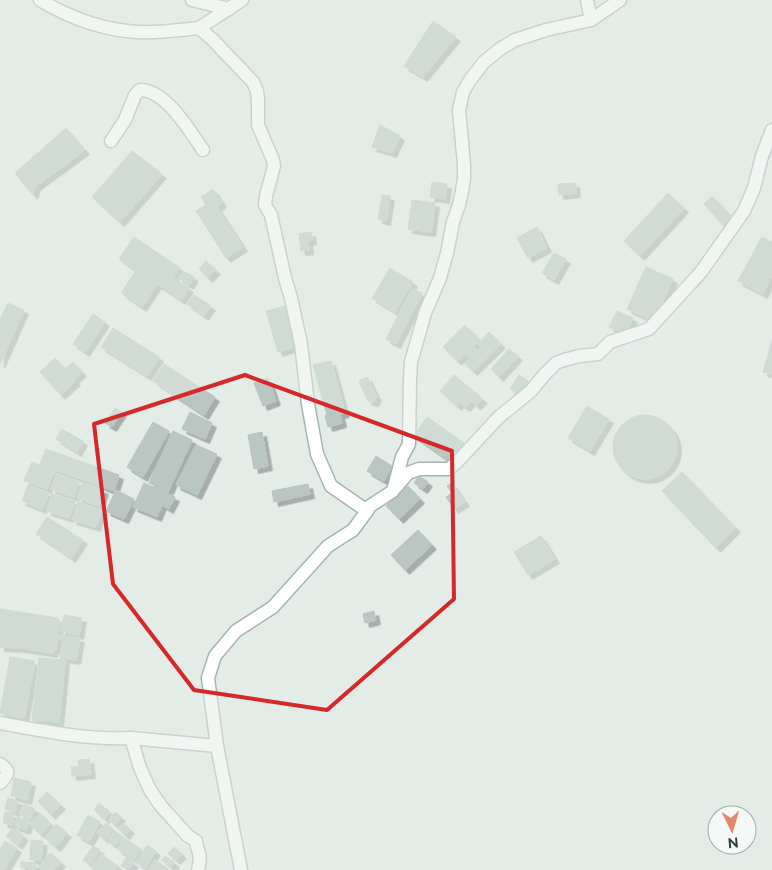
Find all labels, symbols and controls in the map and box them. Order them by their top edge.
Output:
north arrow [707,805,757,855]
text: N [727,835,739,851]

